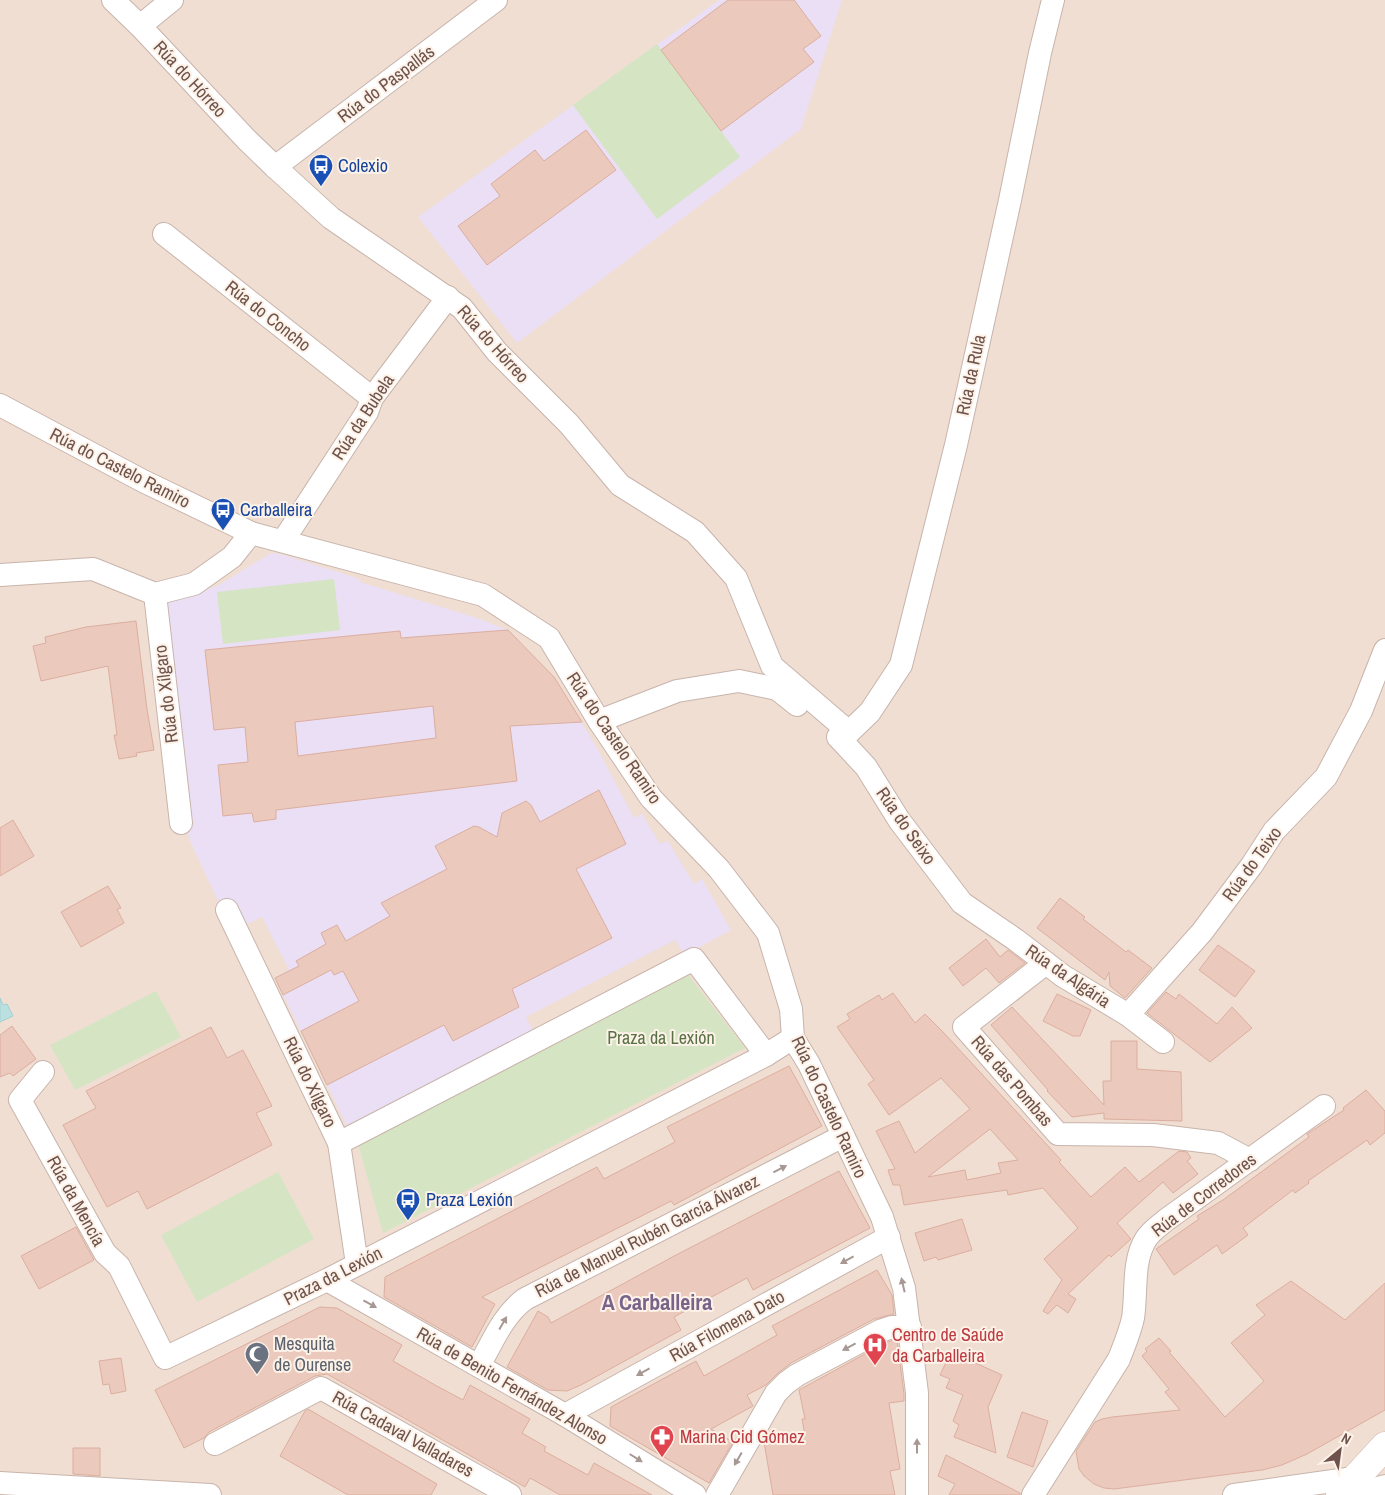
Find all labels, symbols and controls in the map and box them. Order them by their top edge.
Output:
street label: Rúa do Hórreo [148,35,233,123]
street label: Rúa do Paspallás [332,39,439,128]
bus stop icon: Colexio [308,153,334,187]
place label: Colexio [338,153,388,178]
street label: Rúa do Concho [220,274,316,357]
street label: Rúa do Hórreo [452,299,535,388]
street label: Rúa da Rula [950,332,991,418]
street label: Rúa da Bubela [326,369,400,464]
street label: Rúa do Castelo Ramiro [46,421,195,514]
bus stop icon: Carballeira [210,497,236,531]
place label: Carballeira [240,497,312,522]
street label: Rúa do Xílgaro [147,644,184,744]
street label: Rúa do Castelo Ramiro [561,667,668,809]
street label: Rúa do Seixo [871,782,942,870]
street label: Rúa do Teixo [1216,821,1287,906]
street label: Rúa da Algária [1021,938,1116,1013]
park label: Praza da Lexión [607,1025,715,1050]
street label: Rúa das Pombas [966,1030,1059,1132]
street label: Rúa do Xílgaro [278,1032,343,1132]
street label: Rúa do Castelo Ramiro [786,1032,873,1182]
street label: Rúa de Corredores [1146,1147,1261,1242]
street label: Rúa da Mencía [41,1151,112,1251]
one-way arrow [773,1165,788,1173]
street label: Rúa de Manuel Rubén García Álvarez [530,1168,763,1303]
bus stop icon: Praza Lexión [395,1187,421,1221]
place label: Praza Lexión [426,1187,513,1212]
street label: Praza da Lexión [279,1240,386,1311]
one-way arrow [839,1256,854,1264]
one-way arrow [899,1277,907,1292]
street label: Rúa Filomena Dato [665,1284,789,1368]
district label: A Carballeira [602,1287,712,1317]
one-way arrow [363,1300,376,1309]
one-way arrow [499,1317,508,1330]
street label: Rúa de Benito Fernández Alonso [412,1321,612,1451]
place label: Centro de Saúde da Carballeira [892,1322,1004,1368]
place label: Mesquita de Ourense [274,1331,351,1377]
hospital icon: Centro de Saúde da Carballeira [862,1332,888,1366]
mosque icon: Mesquita de Ourense [244,1341,270,1375]
one-way arrow [841,1343,856,1351]
one-way arrow [635,1368,650,1376]
street label: Rúa Cadaval Valladares [328,1384,478,1483]
pharmacy icon: Marina Cid Gómez [649,1424,675,1458]
place label: Marina Cid Gómez [680,1424,805,1449]
north arrow [1315,1425,1365,1475]
text: N [1338,1429,1354,1449]
one-way arrow [913,1438,921,1454]
one-way arrow [734,1453,743,1466]
one-way arrow [629,1454,642,1463]

